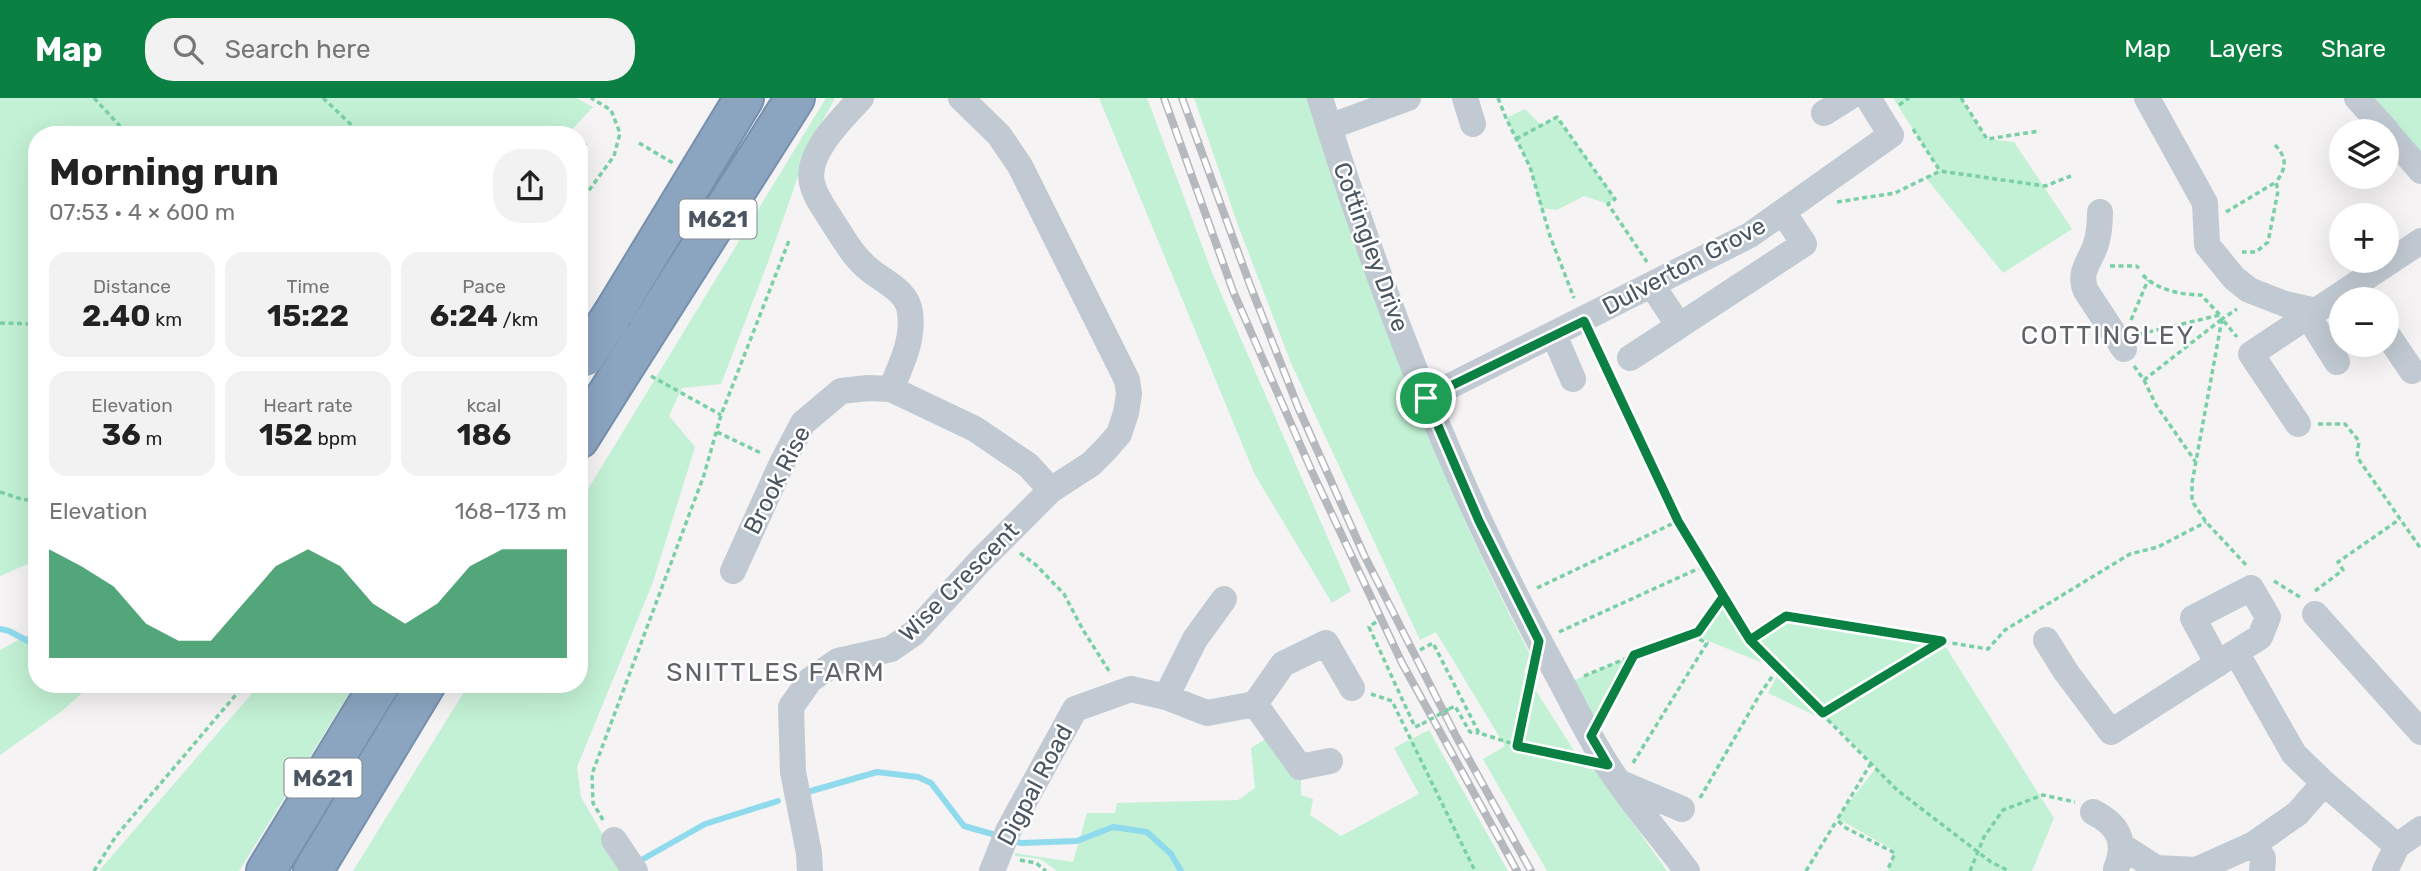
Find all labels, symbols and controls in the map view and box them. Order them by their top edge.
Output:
search box [145,18,635,81]
text: Map [35,30,103,69]
icon: search [169,30,207,68]
text: Search here [225,34,370,65]
text: Map [2124,35,2171,63]
text: Layers [2209,35,2283,63]
text: Share [2321,35,2386,63]
map controls [2329,119,2399,357]
button: layers [2329,119,2399,189]
text: Morning run [49,149,279,195]
button: share [493,149,567,223]
street label: Cottingley Drive [1327,159,1415,335]
text: 07:53 · 4 × 600 m [49,198,235,226]
road number: M621 [680,200,756,238]
button: + [2329,203,2399,273]
street label: Dulverton Grove [1598,211,1770,321]
text: Distance [93,275,171,298]
text: Time [286,275,330,298]
text: Pace [462,275,506,298]
button: − [2329,287,2399,357]
text: 2.40 [82,298,151,334]
text: 15:22 [267,298,349,334]
text: 6:24 [430,298,498,334]
text: km [151,308,182,331]
text: /km [498,308,538,331]
district label: COTTINGLEY [2021,320,2195,351]
pin [1396,368,1456,428]
icon: arrive [1407,379,1445,417]
text: Elevation [91,394,173,417]
text: Heart rate [263,394,353,417]
text: kcal [467,394,501,417]
text: 36 [102,417,141,453]
text: 152 [259,417,313,453]
text: 186 [457,417,511,453]
street label: Brook Rise [738,421,816,539]
text: m [141,427,162,450]
text: bpm [313,427,357,450]
text: Elevation [49,497,148,525]
text: 168–173 m [455,497,567,525]
street label: Wise Crescent [893,516,1025,648]
district label: SNITTLES FARM [666,657,886,688]
street label: Digpal Road [991,720,1079,850]
road number: M621 [284,758,362,798]

